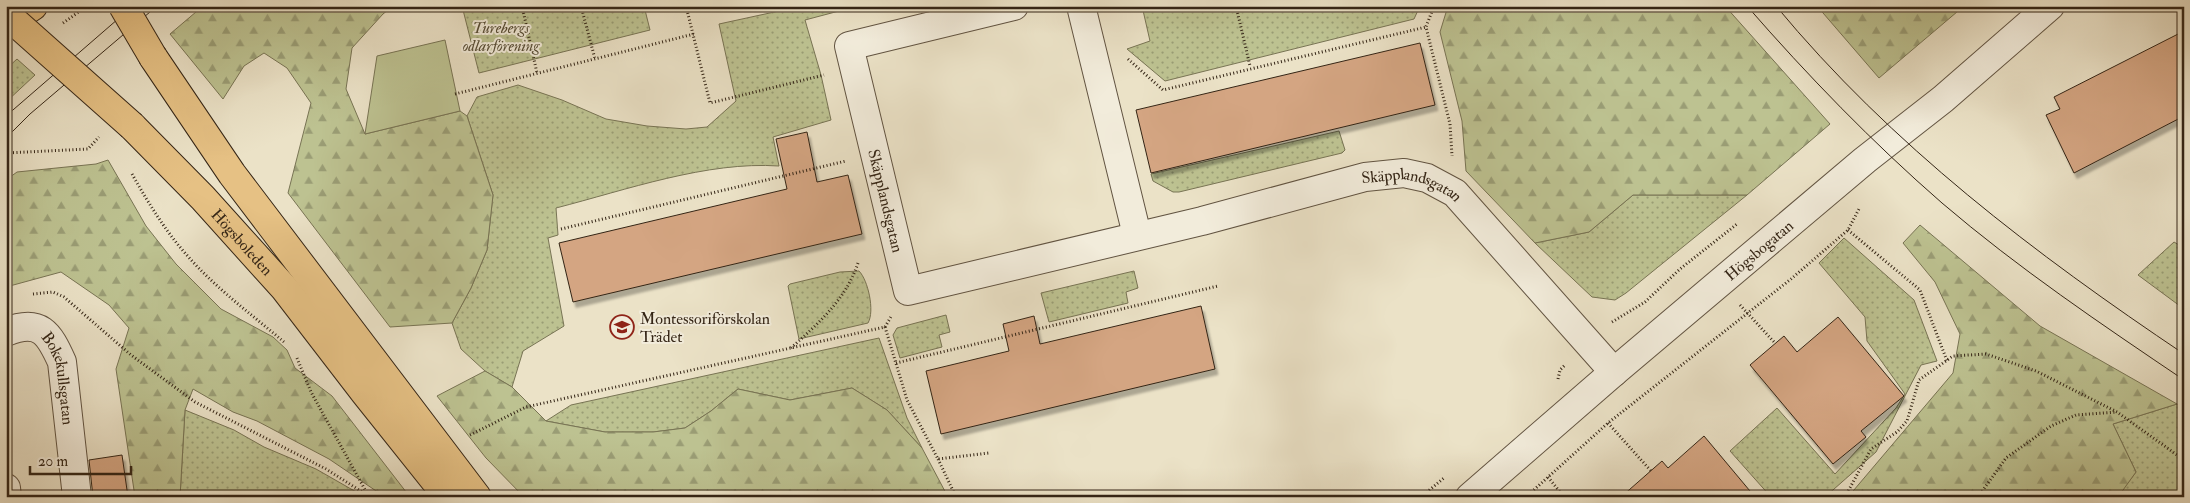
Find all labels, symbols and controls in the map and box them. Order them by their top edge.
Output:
park label: Turebergs odlarförening [463,18,540,56]
street label: Skäpplandsgatan [863,147,907,255]
street label: Skäpplandsgatan [1360,164,1467,206]
street label: Högsboleden [206,205,277,280]
street label: Högsbogatan [1721,216,1798,285]
place label: Montessoriförskolan Trädet [640,309,770,347]
school or university icon: Montessoriförskolan Trädet [609,314,635,340]
street label: Bokekullsgatan [37,328,78,426]
scale bar [30,443,131,475]
text: 20 m [38,452,68,471]

